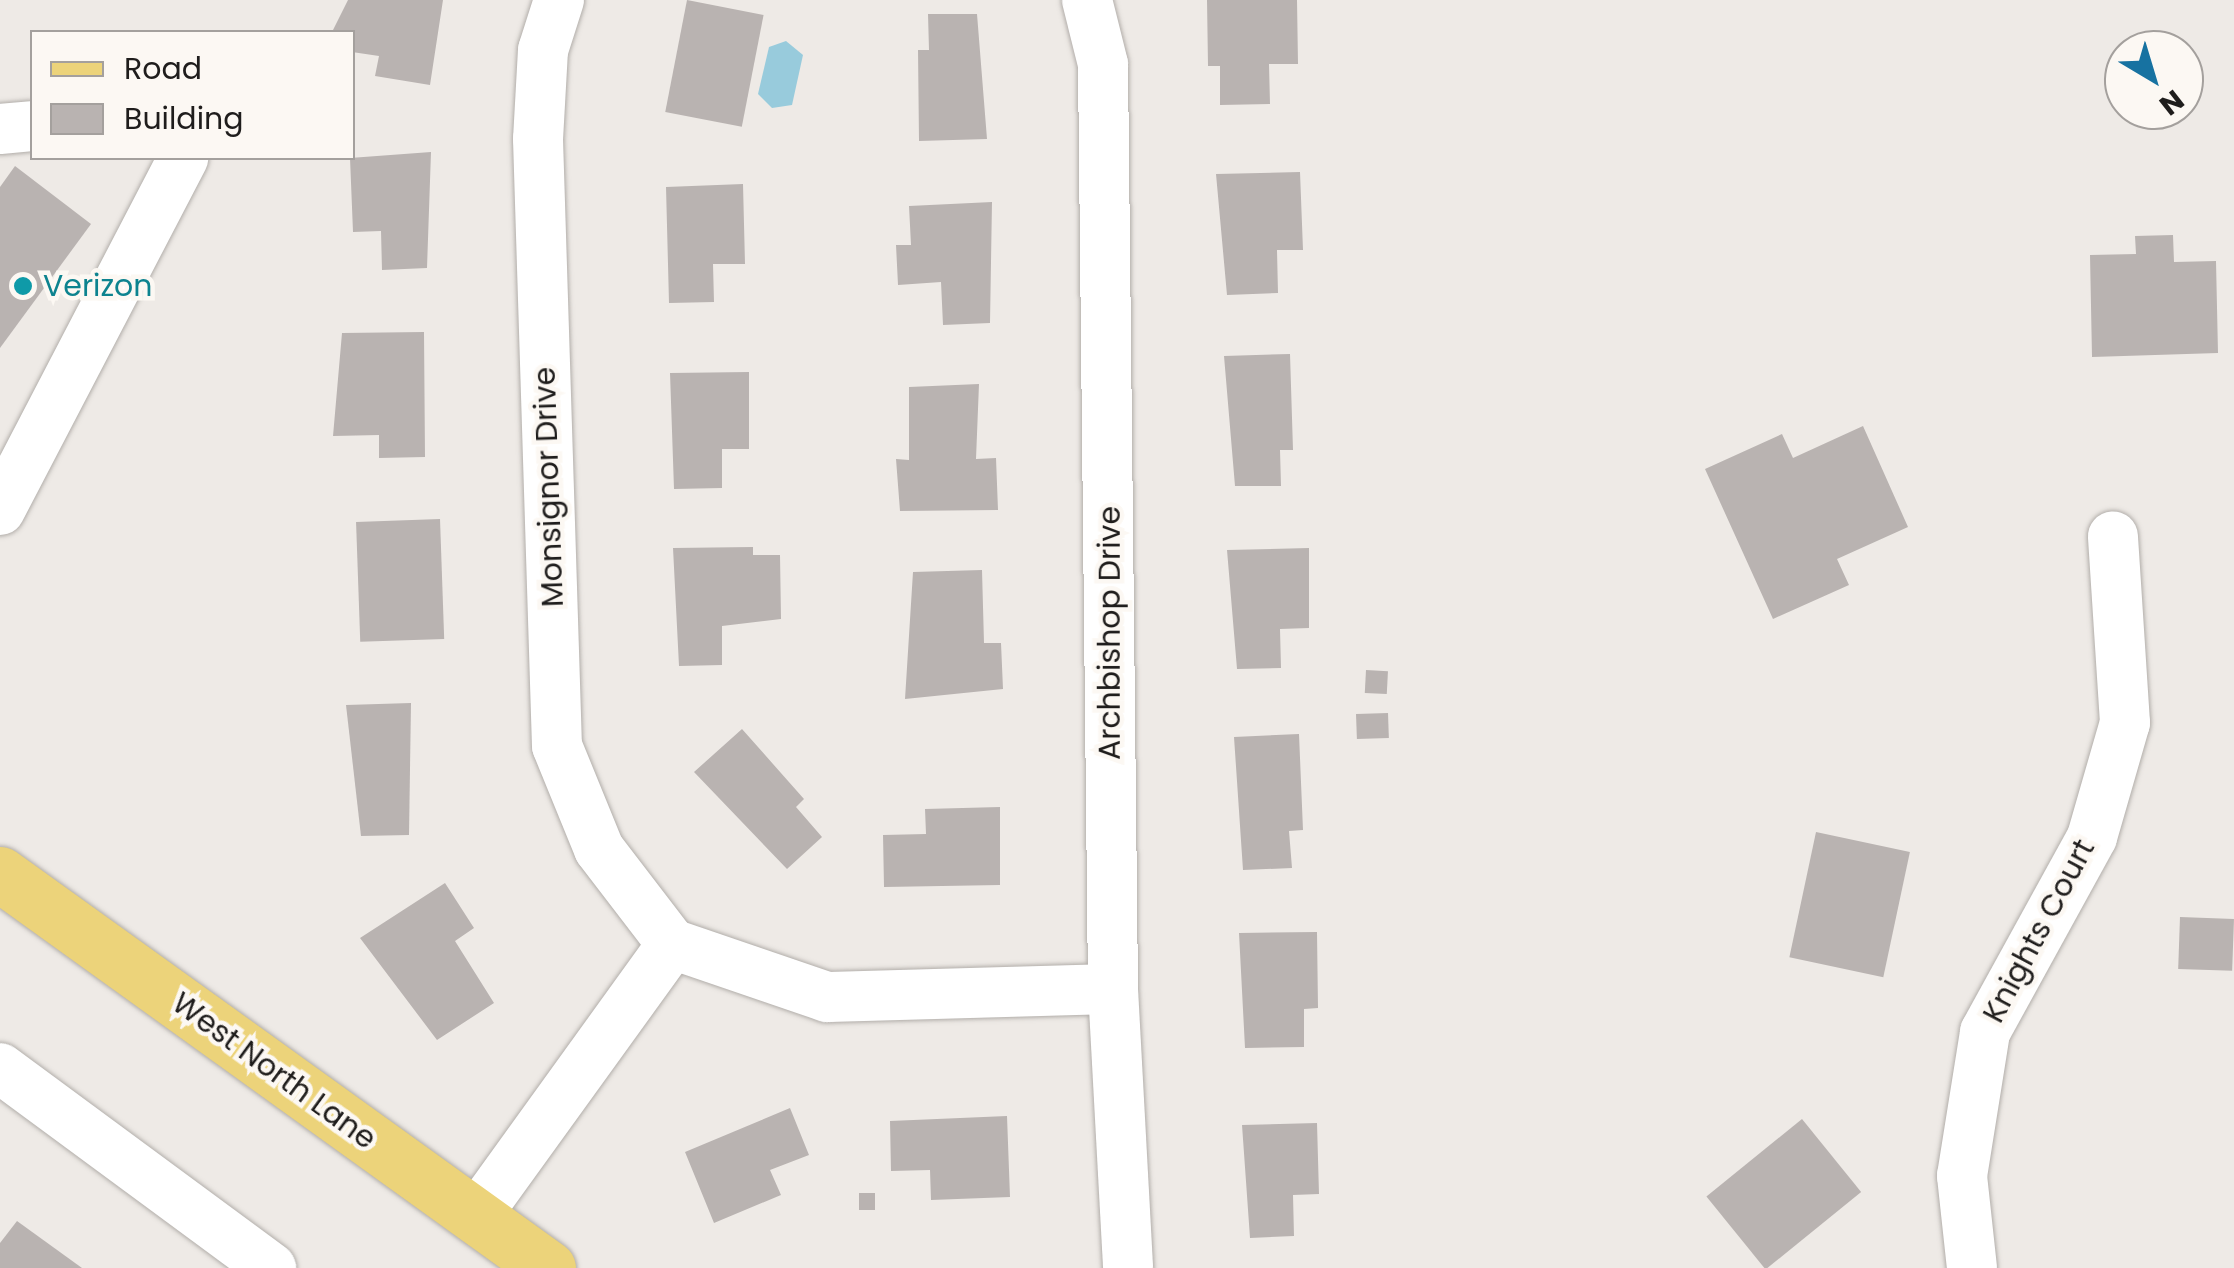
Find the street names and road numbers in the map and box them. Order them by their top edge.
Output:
street label: Monsignor Drive [527,366,571,608]
street label: Archbishop Drive [1092,506,1128,760]
street label: Knights Court [1976,833,2102,1029]
street label: West North Lane [165,985,383,1157]

